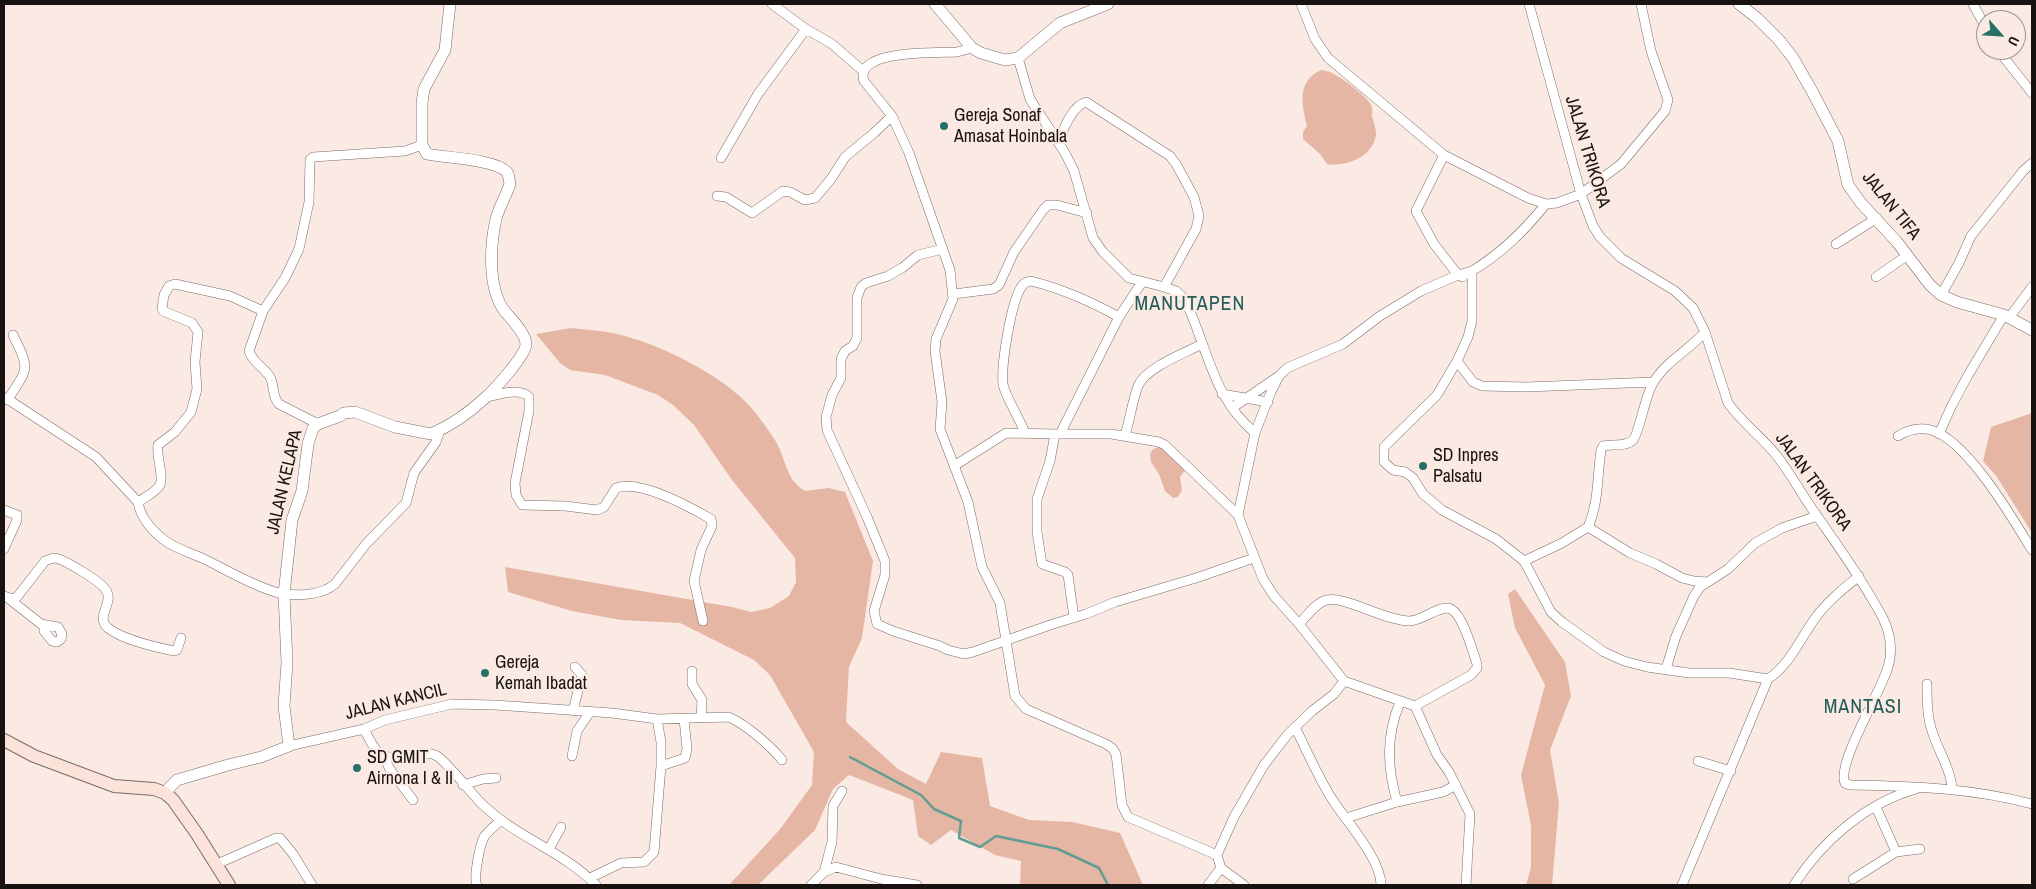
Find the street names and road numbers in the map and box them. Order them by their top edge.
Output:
street label: JALAN TRIKORA [1560,94,1614,210]
street label: JALAN TIFA [1857,168,1925,244]
street label: JALAN KELAPA [263,428,307,536]
street label: JALAN TRIKORA [1770,429,1856,535]
street label: JALAN KANCIL [343,679,449,725]

